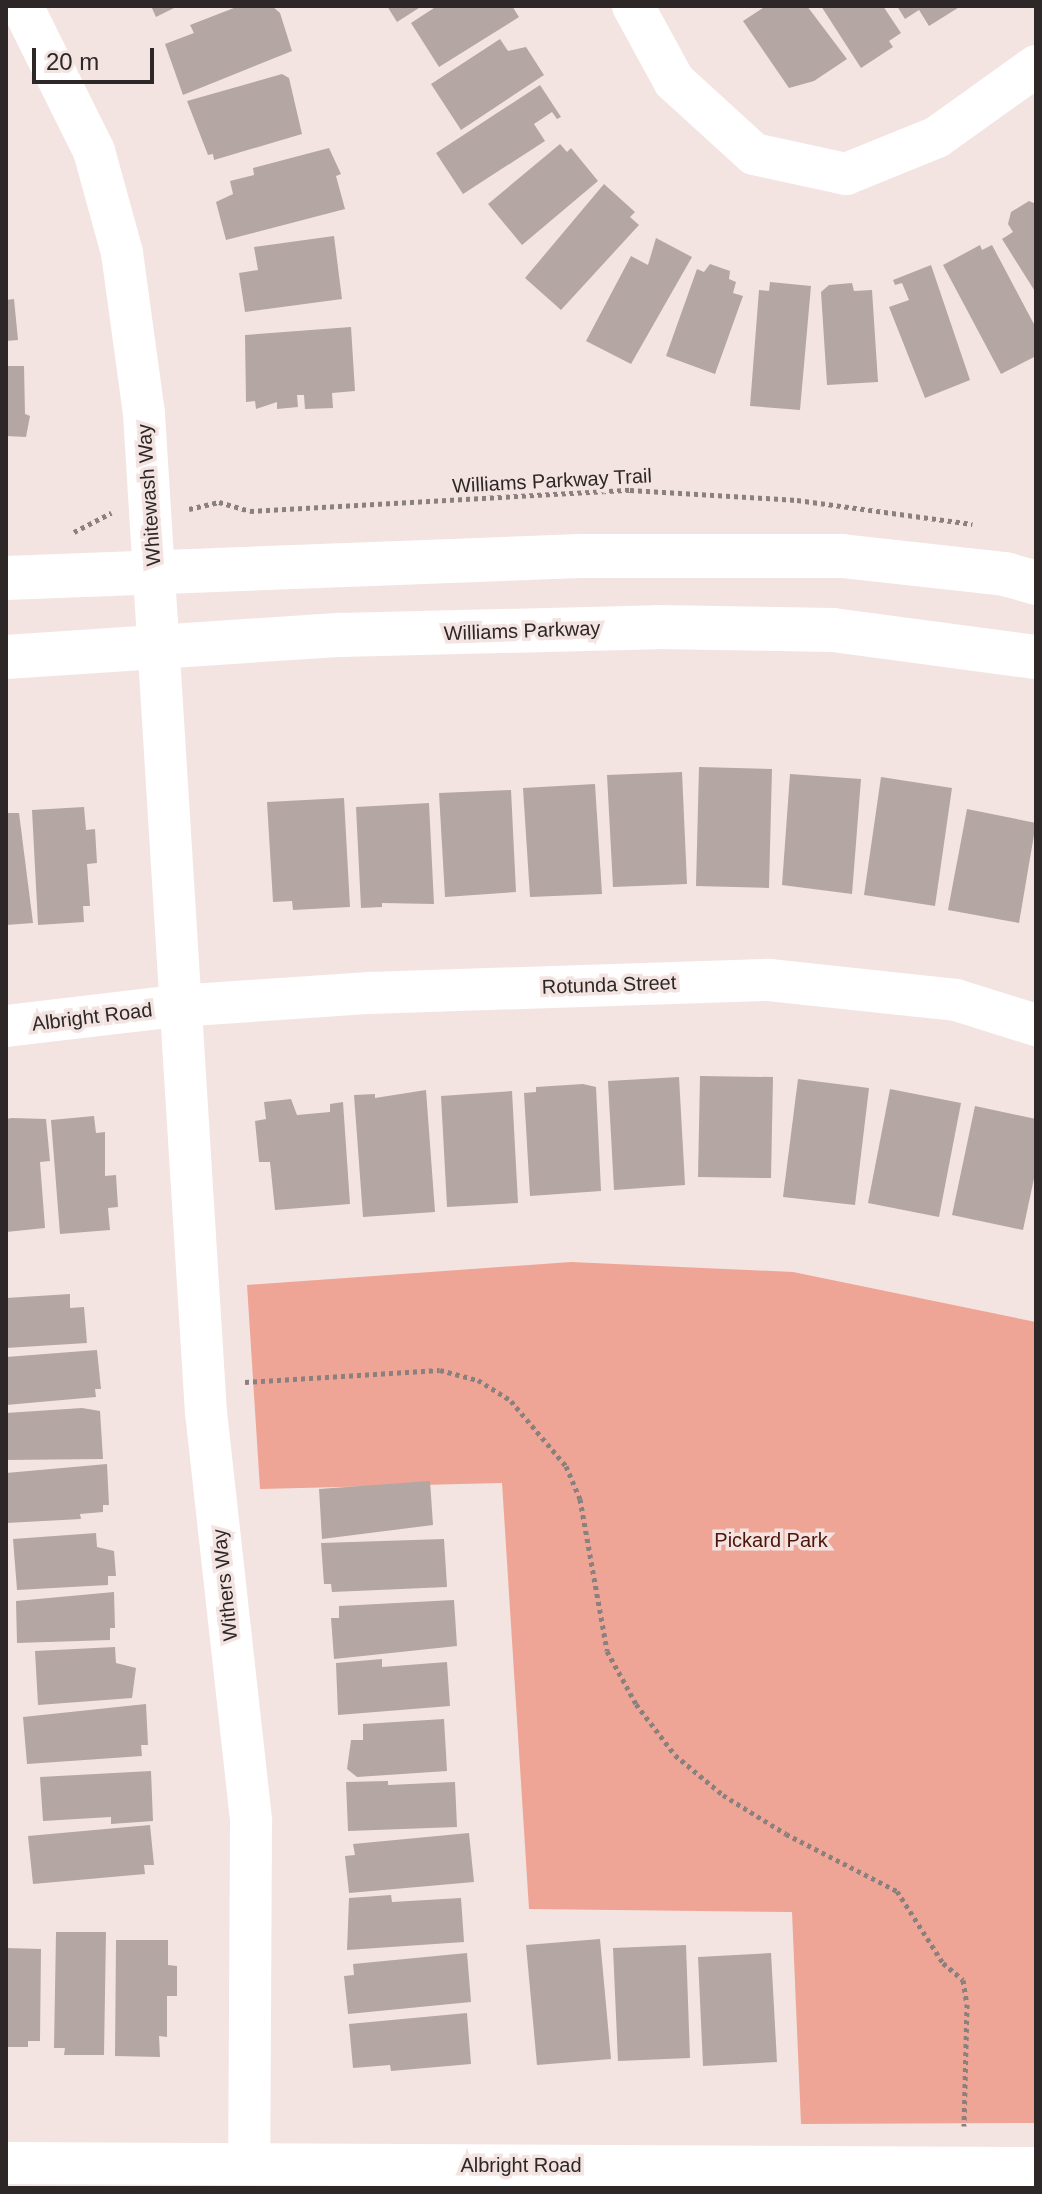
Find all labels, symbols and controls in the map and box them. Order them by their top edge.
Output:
scale bar [36,32,158,82]
text: 20 m [46,48,99,75]
street label: Whitewash Way [132,423,166,567]
street label: Williams Parkway Trail [451,464,653,498]
street label: Williams Parkway [443,616,601,646]
street label: Rotunda Street [541,971,677,999]
street label: Albright Road [30,998,154,1036]
street label: Withers Way [207,1528,243,1642]
park label: Pickard Park [714,1528,828,1552]
street label: Albright Road [460,2153,582,2177]

